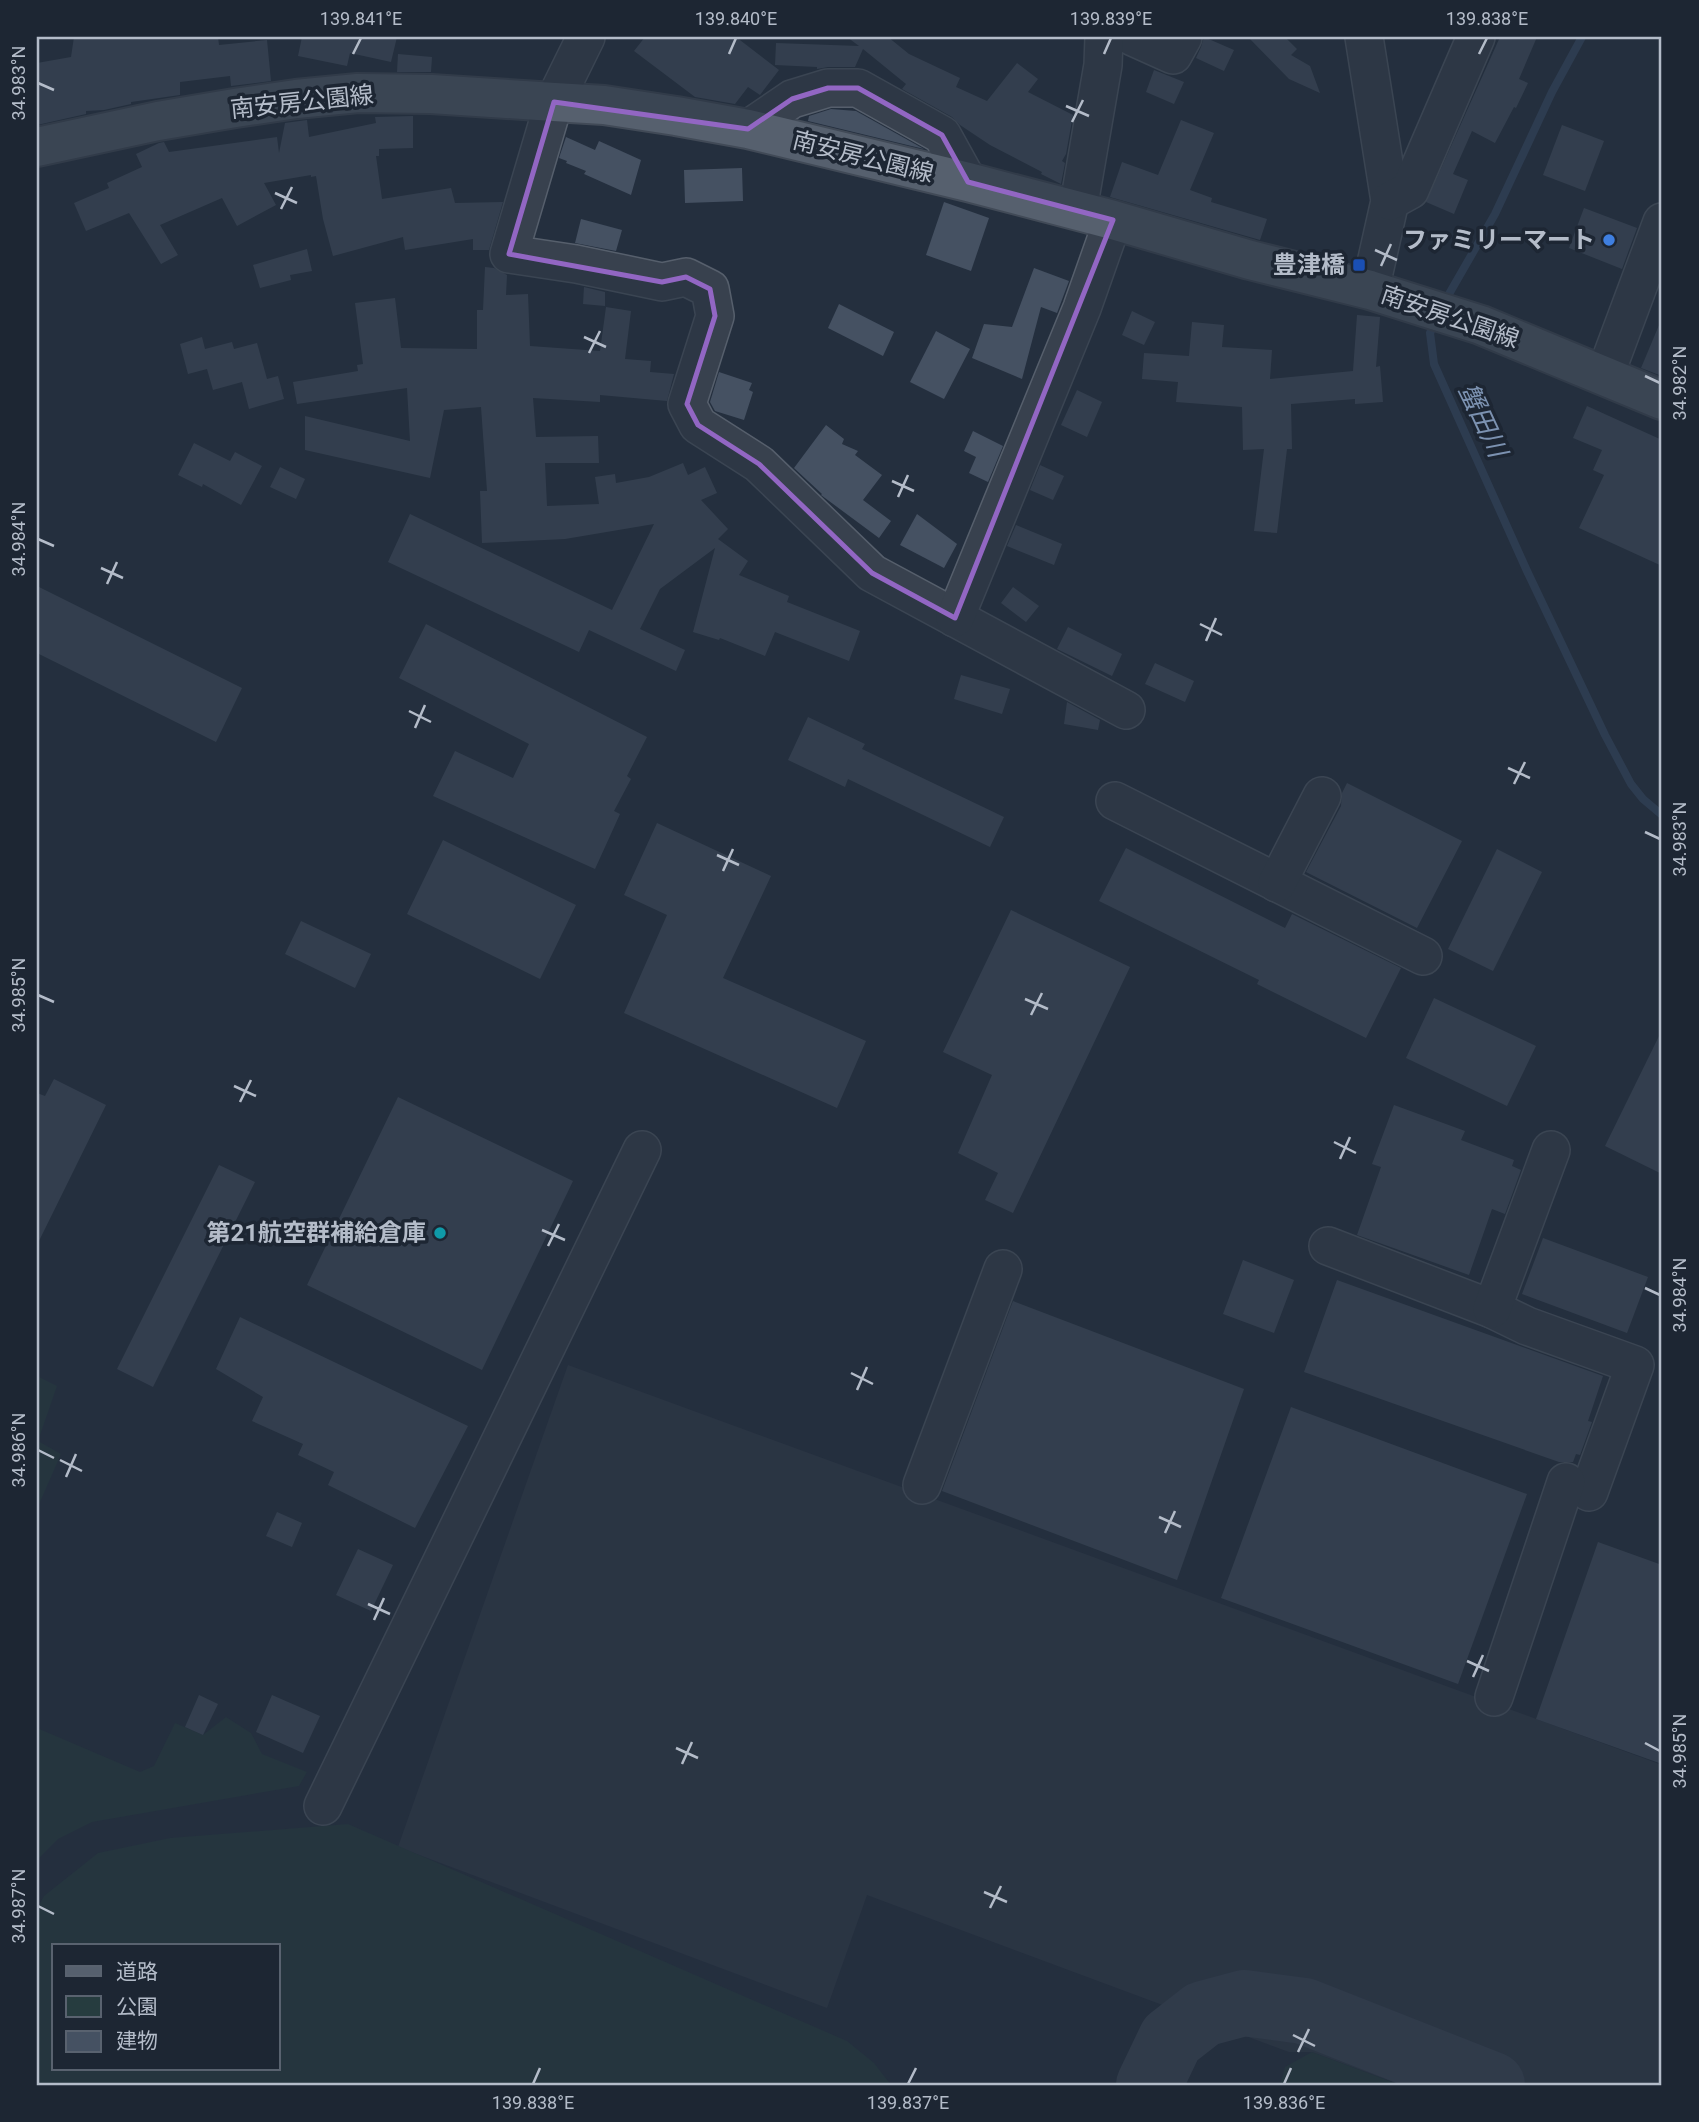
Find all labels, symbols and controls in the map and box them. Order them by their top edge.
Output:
text: 139.841°E [320,8,402,29]
text: 139.840°E [695,8,777,29]
text: 139.839°E [1070,8,1152,29]
text: 139.838°E [1446,8,1528,29]
text: 34.983°N [8,46,29,120]
street label: 南安房公園線 [229,81,375,123]
street label: 南安房公園線 [790,126,936,188]
place label: ファミリーマート [1403,226,1595,254]
marker: ファミリーマート [1601,232,1617,248]
place label: 豊津橋 [1273,251,1345,279]
marker: 豊津橋 [1351,257,1367,273]
street label: 南安房公園線 [1377,280,1523,354]
text: 34.982°N [1669,346,1690,420]
water label: 蟹田川 [1453,378,1514,464]
text: 34.984°N [8,502,29,576]
text: 34.983°N [1669,802,1690,876]
text: 34.985°N [8,958,29,1032]
place label: 第21航空群補給倉庫 [206,1219,426,1247]
marker: 第21航空群補給倉庫 [432,1225,448,1241]
text: 34.984°N [1669,1258,1690,1332]
text: 34.986°N [8,1413,29,1487]
text: 34.985°N [1669,1714,1690,1788]
text: 34.987°N [8,1869,29,1943]
legend [52,1944,280,2070]
text: 道路 [116,1960,158,1984]
text: 公園 [116,1995,158,2019]
text: 建物 [116,2029,158,2053]
text: 139.838°E [492,2092,574,2113]
text: 139.837°E [867,2092,949,2113]
text: 139.836°E [1243,2092,1325,2113]

